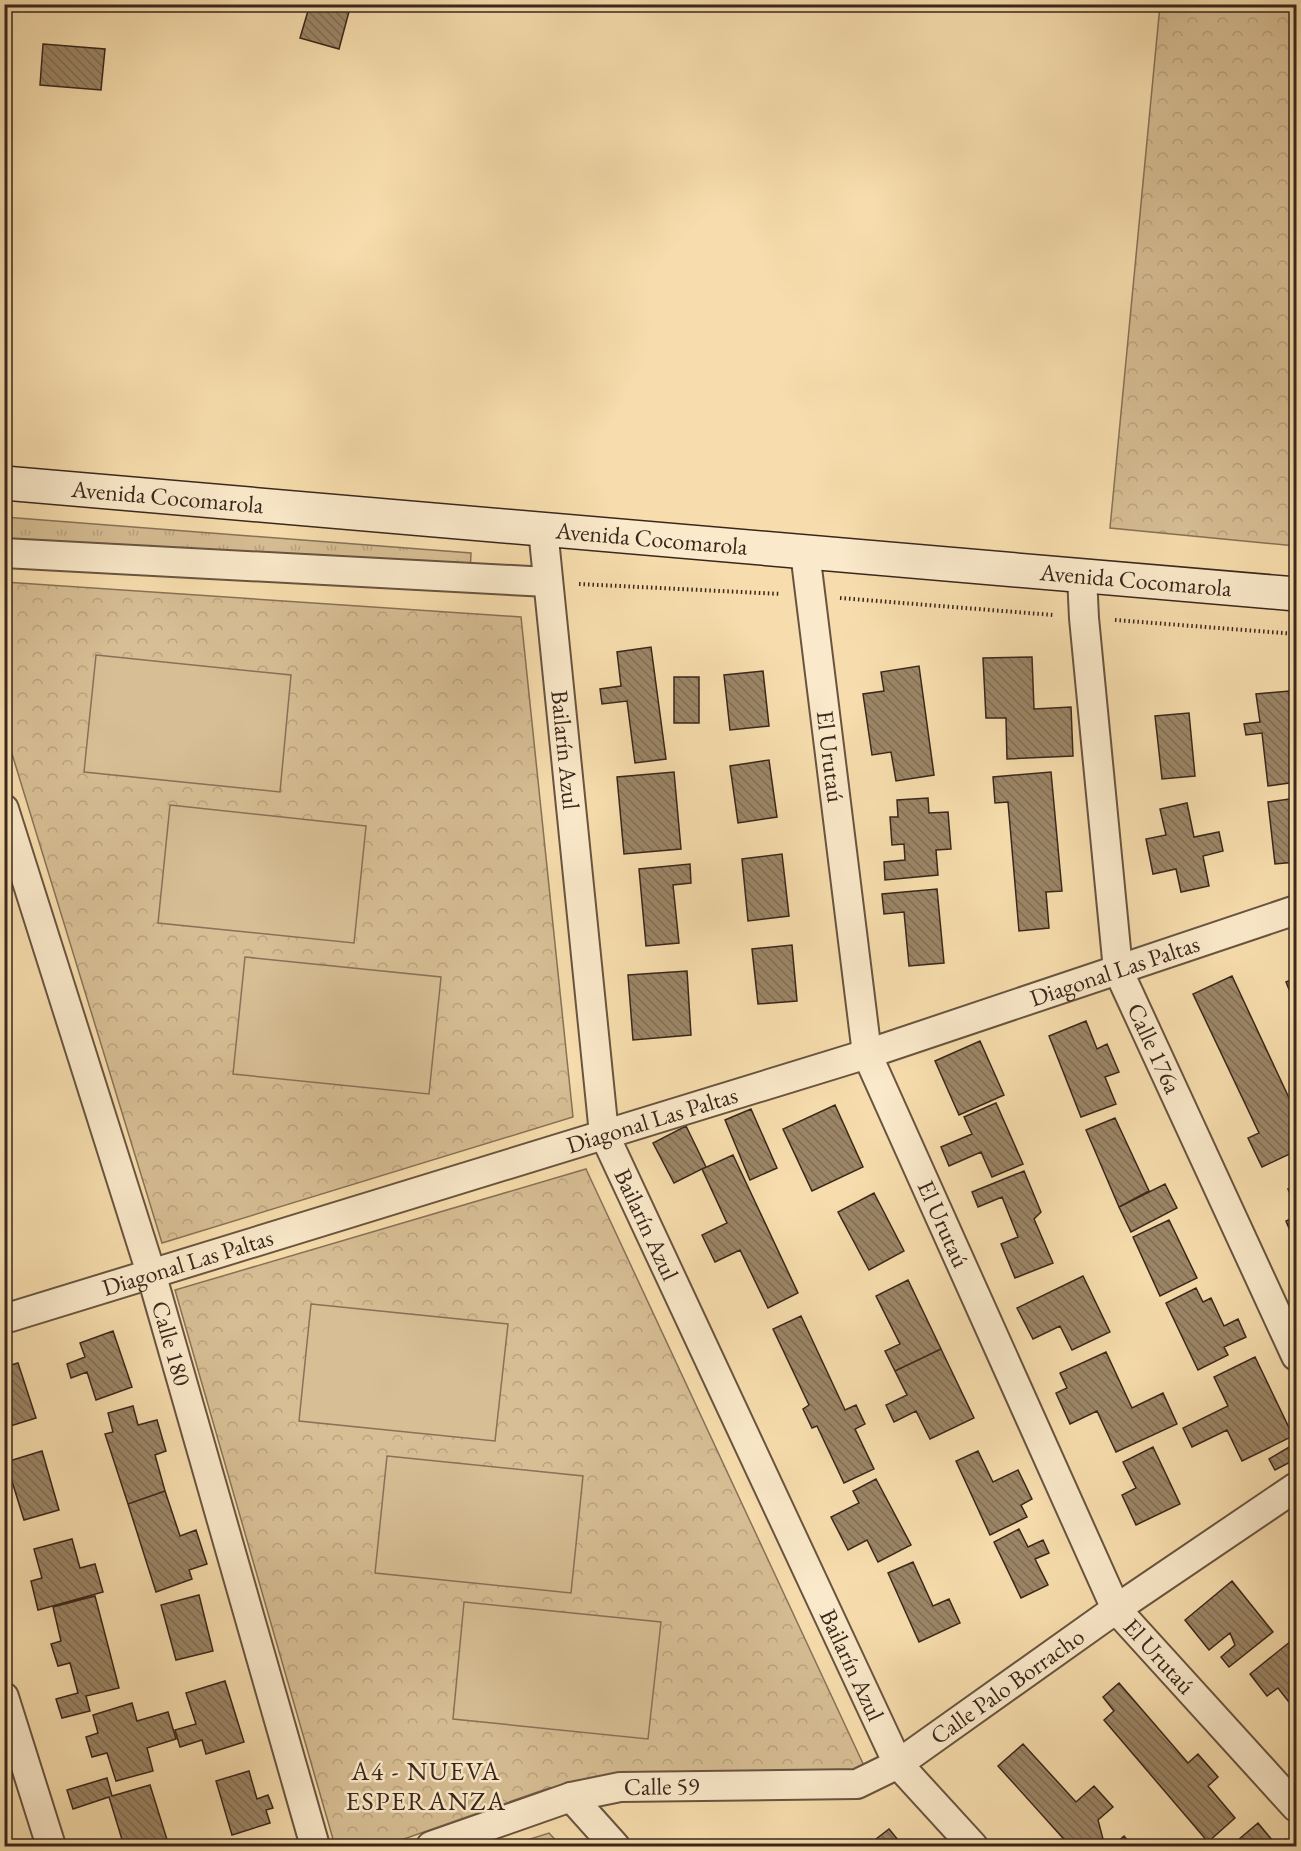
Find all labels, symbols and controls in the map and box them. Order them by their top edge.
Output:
street label: Avenida Cocomarola [69,473,265,520]
street label: Avenida Cocomarola [553,514,749,562]
street label: Avenida Cocomarola [1038,556,1234,603]
street label: Bailarín Azul [544,689,587,811]
street label: El Urutaú [810,709,852,804]
street label: Diagonal Las Paltas [1026,928,1203,1013]
street label: Calle 176a [1120,998,1189,1099]
street label: Diagonal Las Paltas [563,1079,741,1160]
street label: Bailarín Azul [607,1163,686,1285]
street label: El Urutaú [911,1175,977,1272]
street label: Diagonal Las Paltas [98,1221,277,1303]
street label: Calle 180 [145,1297,199,1389]
street label: Bailarín Azul [813,1604,892,1726]
street label: El Urutaú [1117,1611,1202,1701]
street label: Calle Palo Borracho [924,1620,1090,1751]
district label: A4 - NUEVA ESPERANZA [345,1754,507,1818]
street label: Calle 59 [624,1770,700,1802]

